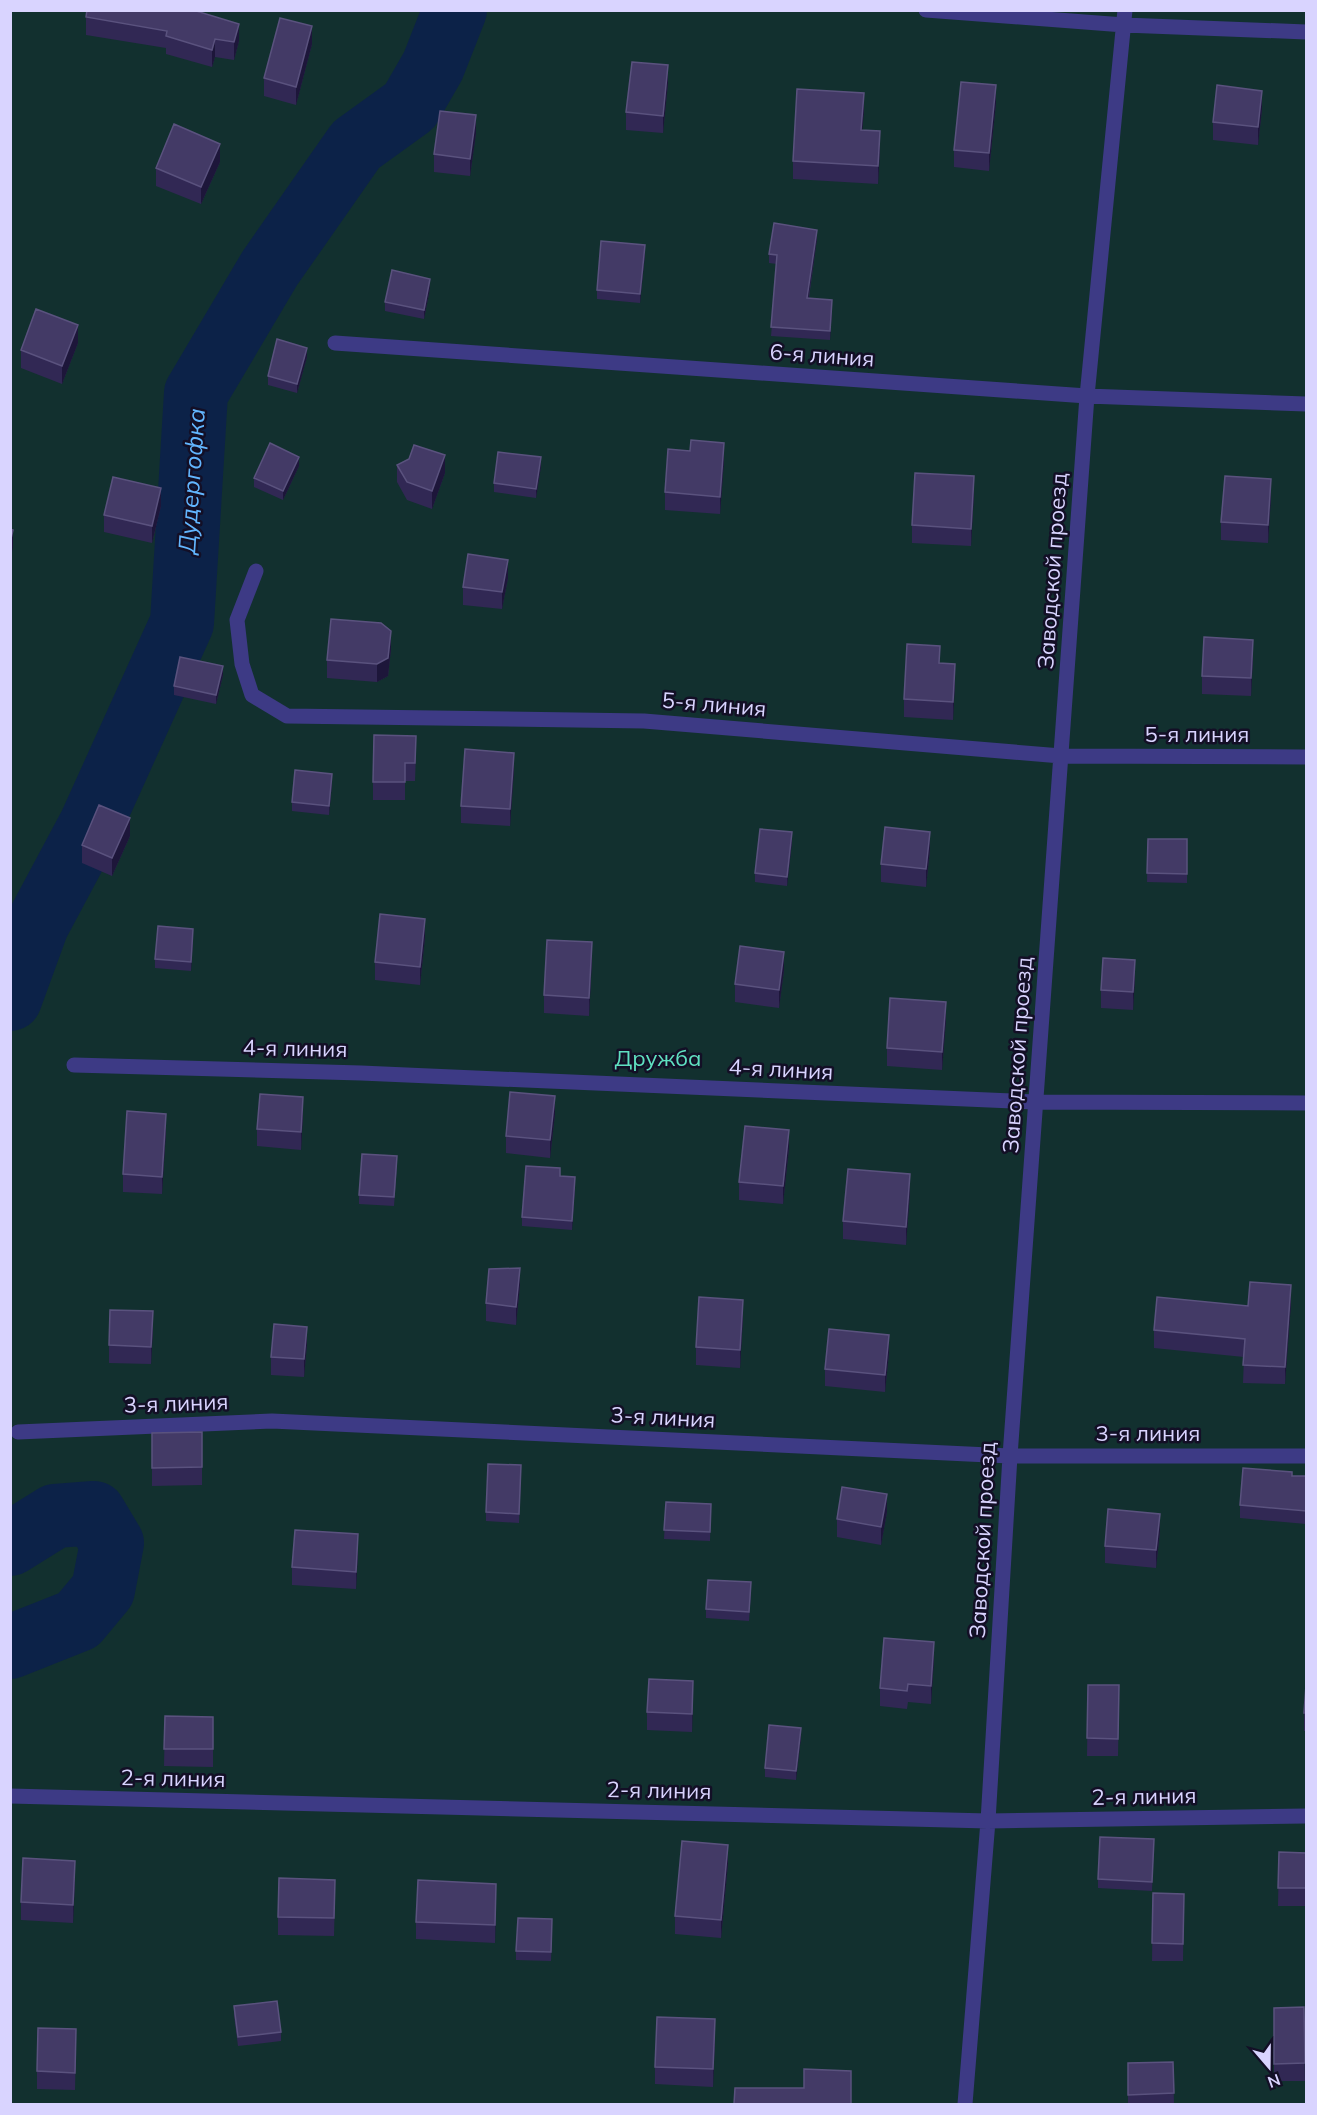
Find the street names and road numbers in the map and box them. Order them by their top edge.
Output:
street label: 6-я линия [769,337,875,373]
street label: Заводской проезд [1031,472,1073,670]
street label: 5-я линия [661,685,767,723]
street label: 5-я линия [1145,720,1249,748]
street label: Заводской проезд [996,956,1038,1154]
street label: 4-я линия [242,1033,348,1063]
street label: 4-я линия [728,1052,834,1086]
street label: 3-я линия [123,1387,229,1419]
street label: 3-я линия [610,1400,716,1434]
street label: 3-я линия [1096,1419,1200,1447]
street label: Заводской проезд [963,1441,1001,1639]
street label: 2-я линия [120,1763,226,1793]
street label: 2-я линия [606,1775,712,1805]
street label: 2-я линия [1091,1781,1197,1811]

